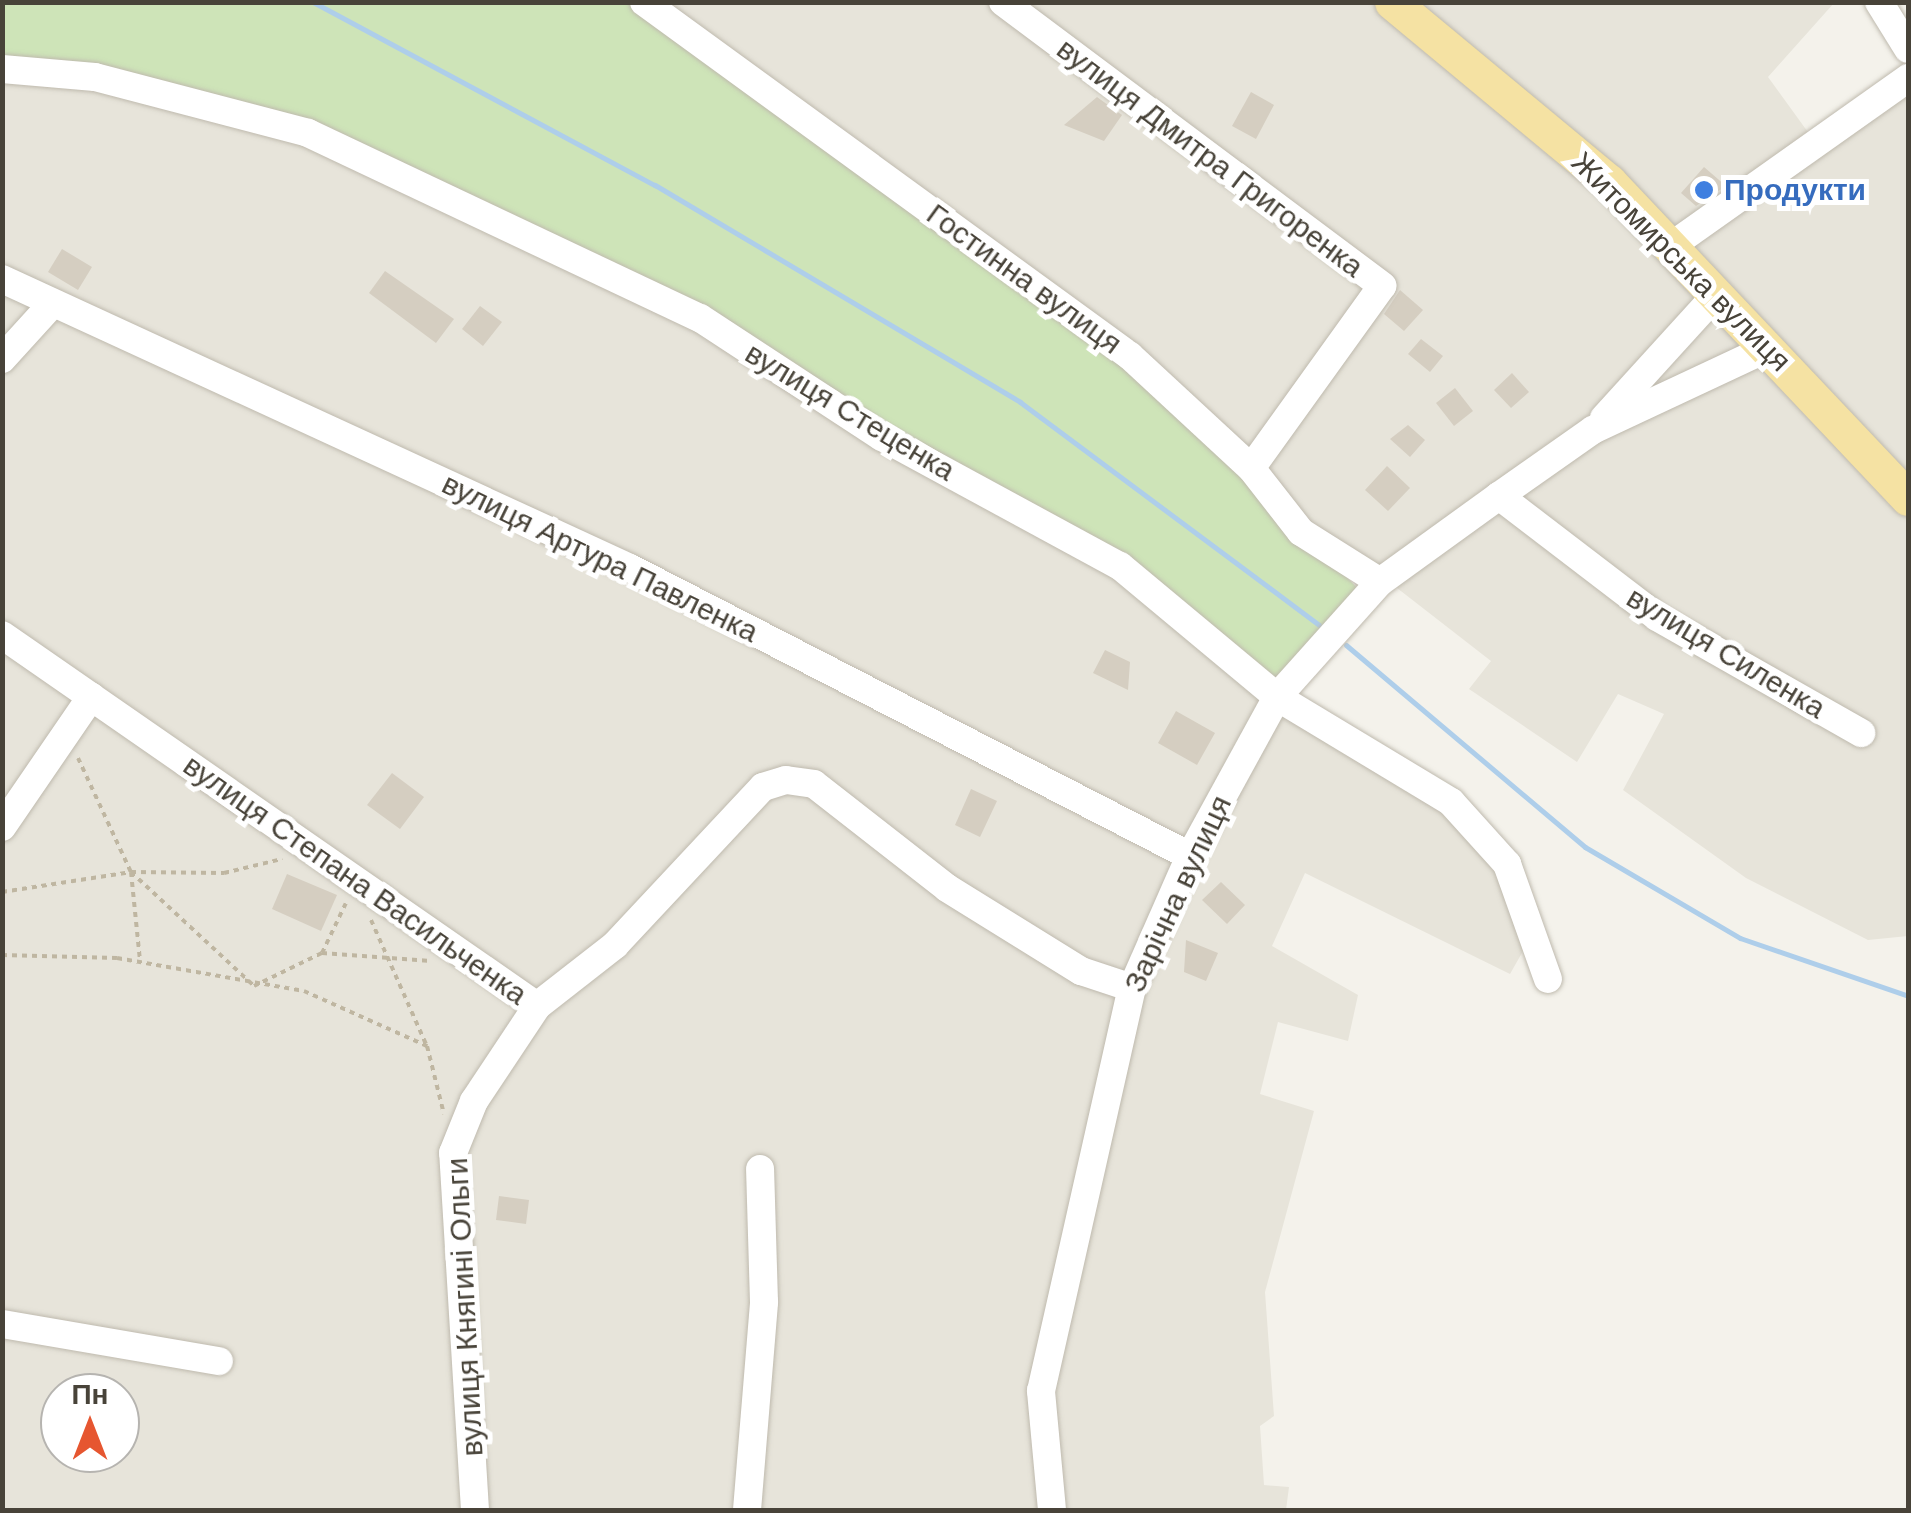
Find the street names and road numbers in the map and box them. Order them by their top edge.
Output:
street label: вулиця Дмитра Григоренка [1050,31,1370,285]
street label: Житомирська вулиця [1564,145,1798,379]
street label: Гостинна вулиця [920,196,1128,362]
street label: вулиця Стеценка [739,335,961,489]
street label: вулиця Артура Павленка [436,466,764,650]
street label: вулиця Силенка [1620,580,1832,726]
street label: вулиця Степана Васильченка [176,747,534,1013]
street label: Зарічна вулиця [1117,790,1239,998]
street label: вулиця Княгині Ольги [439,1157,491,1457]

